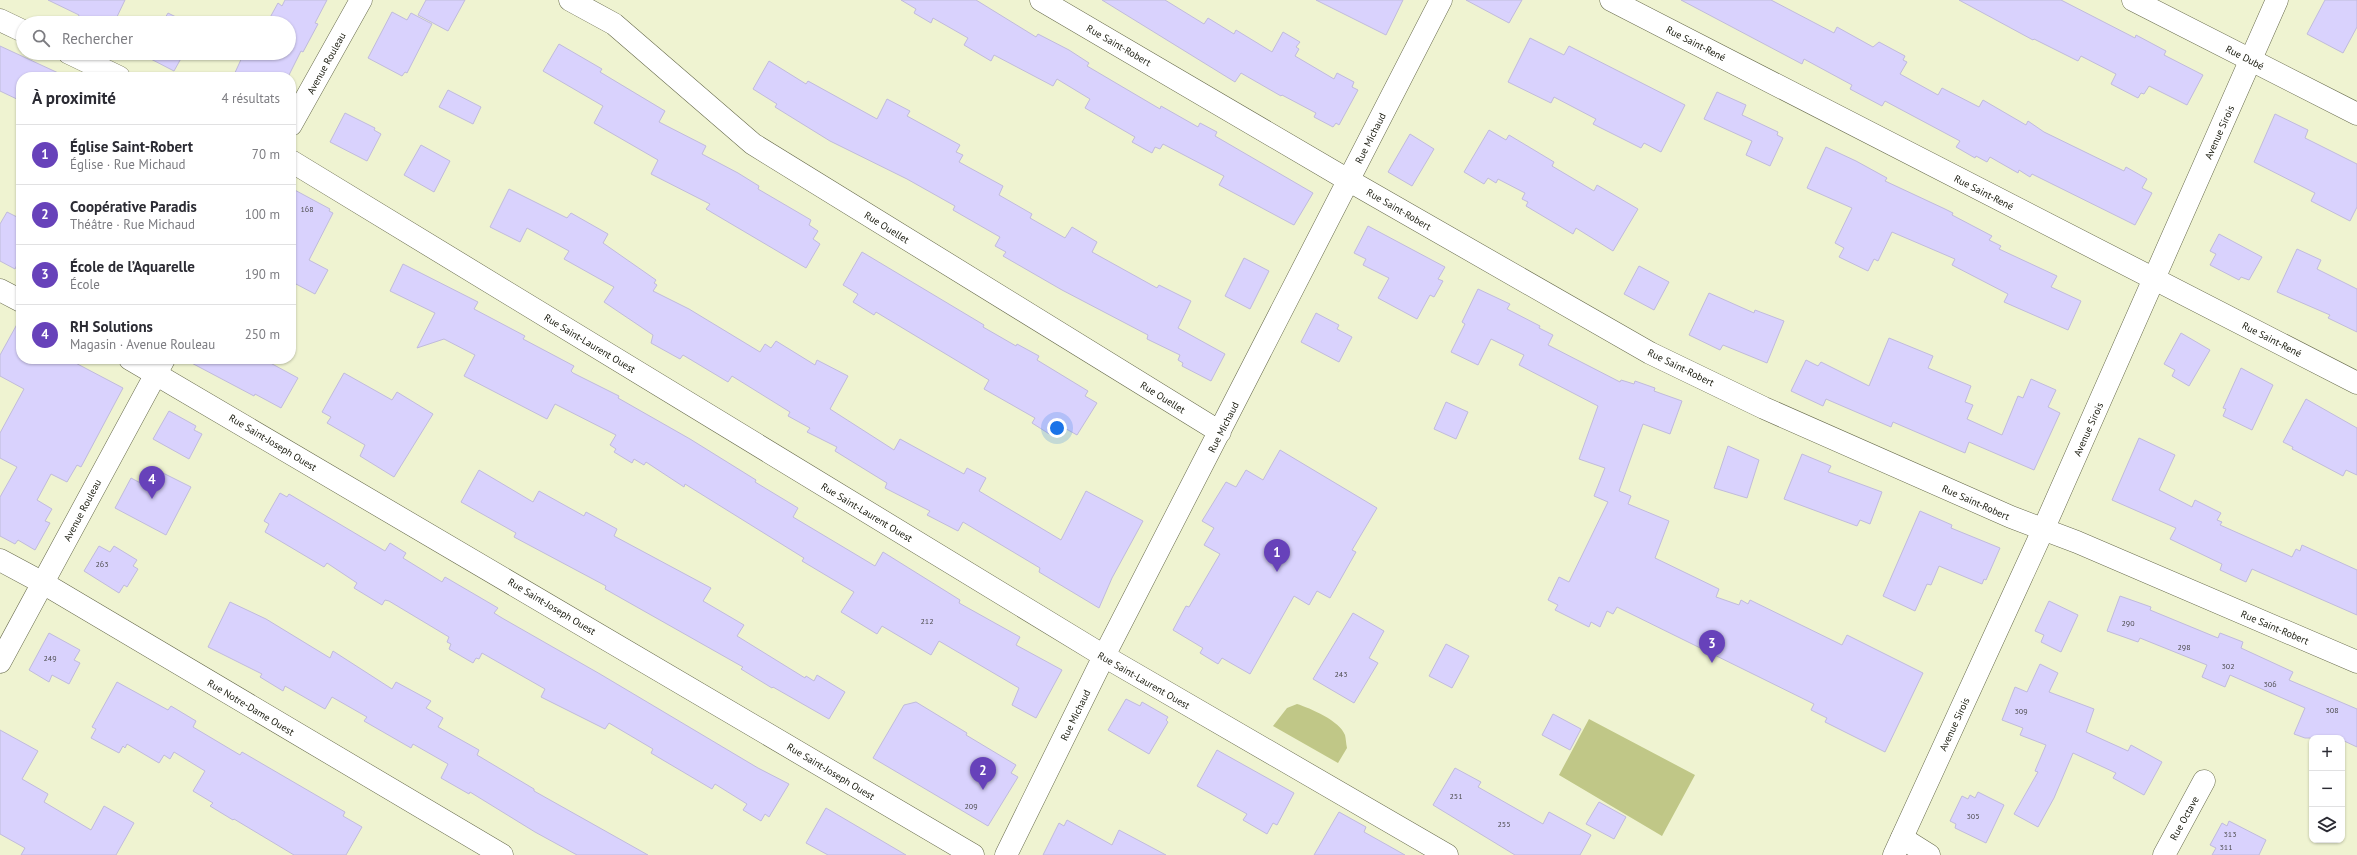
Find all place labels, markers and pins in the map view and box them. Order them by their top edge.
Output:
pin: 4 [139,466,165,499]
pin: 1 [1264,539,1290,572]
pin: 3 [1699,630,1725,663]
pin: 2 [970,757,996,790]

